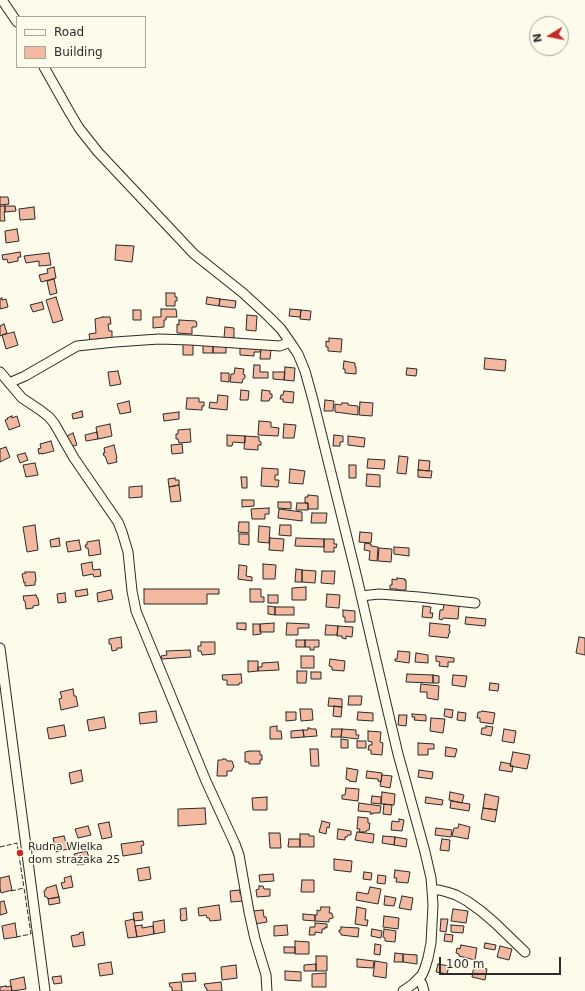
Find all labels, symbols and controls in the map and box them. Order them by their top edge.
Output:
legend [16,16,146,68]
north arrow [529,16,569,56]
text: Road [54,25,84,39]
text: N [530,32,545,44]
text: Building [54,45,103,59]
place label: Rudna Wielka dom strażaka 25 [28,840,120,866]
marker: Rudna Wielka dom strażaka 25 [15,848,25,858]
scale bar [441,949,563,975]
text: 100 m [446,957,484,971]

